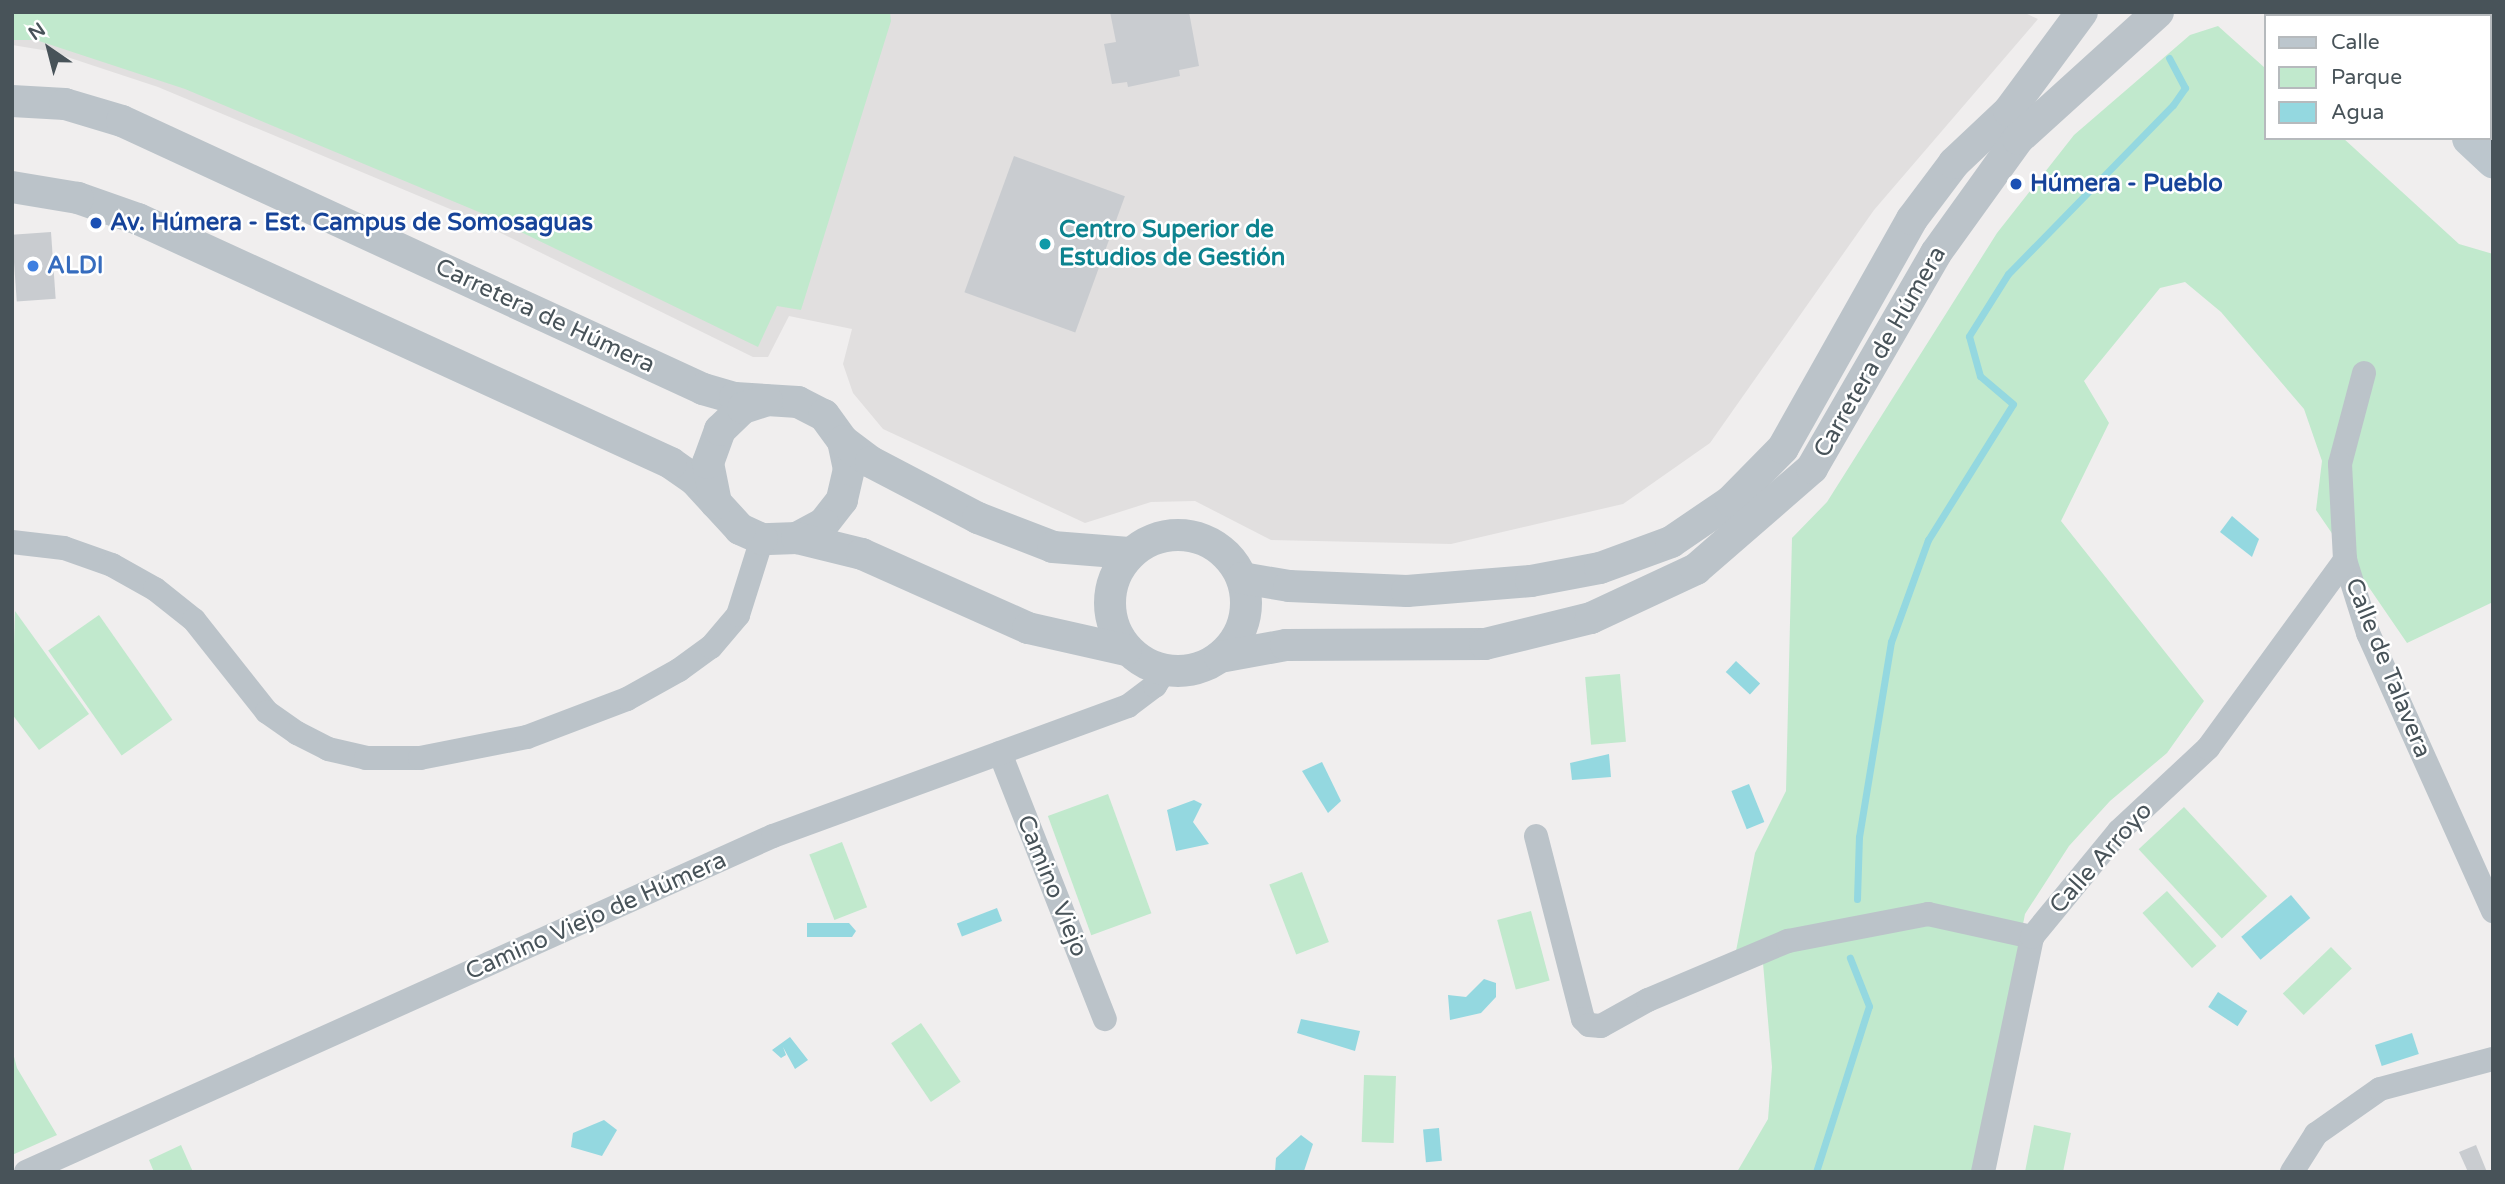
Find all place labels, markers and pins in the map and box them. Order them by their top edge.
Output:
place label: Húmera - Pueblo [2030,170,2223,198]
marker: Húmera - Pueblo [2008,176,2024,192]
place label: Av. Húmera - Est. Campus de Somosaguas [110,209,593,237]
marker: Av. Húmera - Est. Campus de Somosaguas [88,215,104,231]
place label: Centro Superior de Estudios de Gestión [1059,216,1285,272]
marker: Centro Superior de Estudios de Gestión [1037,236,1053,252]
place label: ALDI [47,252,104,280]
marker: ALDI [25,258,41,274]

